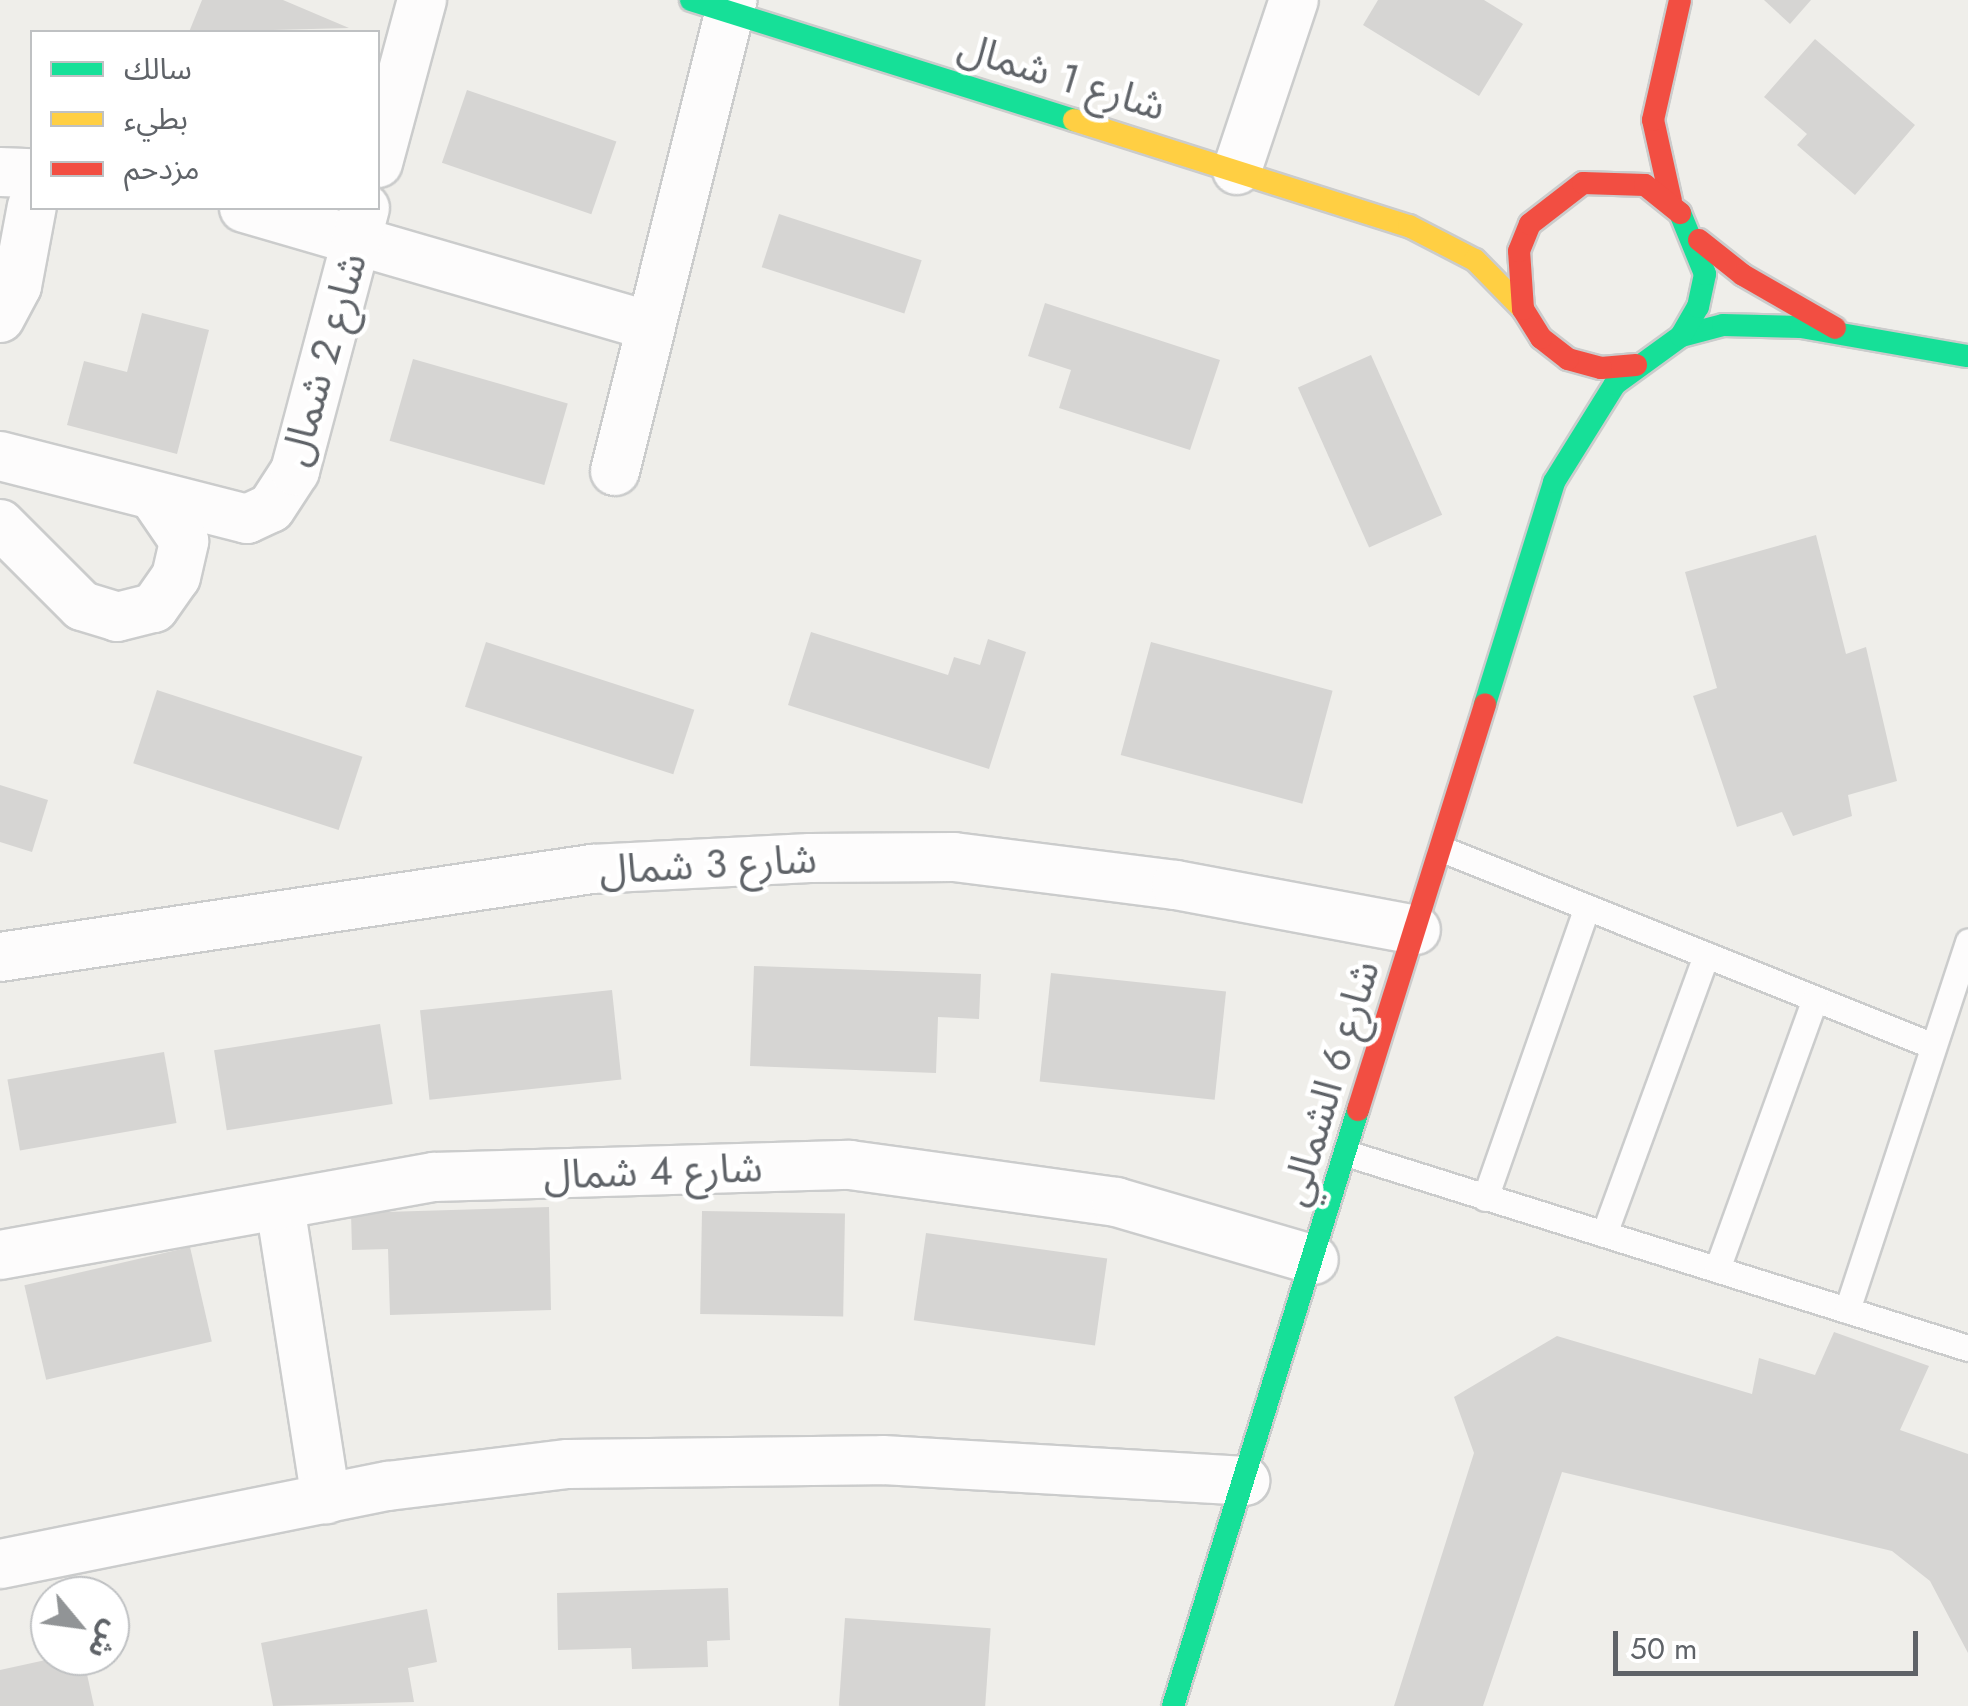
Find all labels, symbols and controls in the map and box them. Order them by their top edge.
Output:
street label: شارع 1 شمال [953,22,1171,130]
legend [30,30,380,210]
text: سالك [124,47,192,90]
text: بطيء [124,97,188,140]
text: مزدحم [124,147,200,190]
street label: شارع 2 شمال [270,247,376,471]
street label: شارع 3 شمال [598,834,818,894]
street label: شارع 6 الشمالي [1269,955,1389,1211]
street label: شارع 4 شمال [543,1143,763,1199]
north arrow [30,1576,130,1676]
scale bar [1618,1611,1923,1673]
text: ش [78,1613,132,1667]
text: 50 m [1630,1627,1697,1670]

